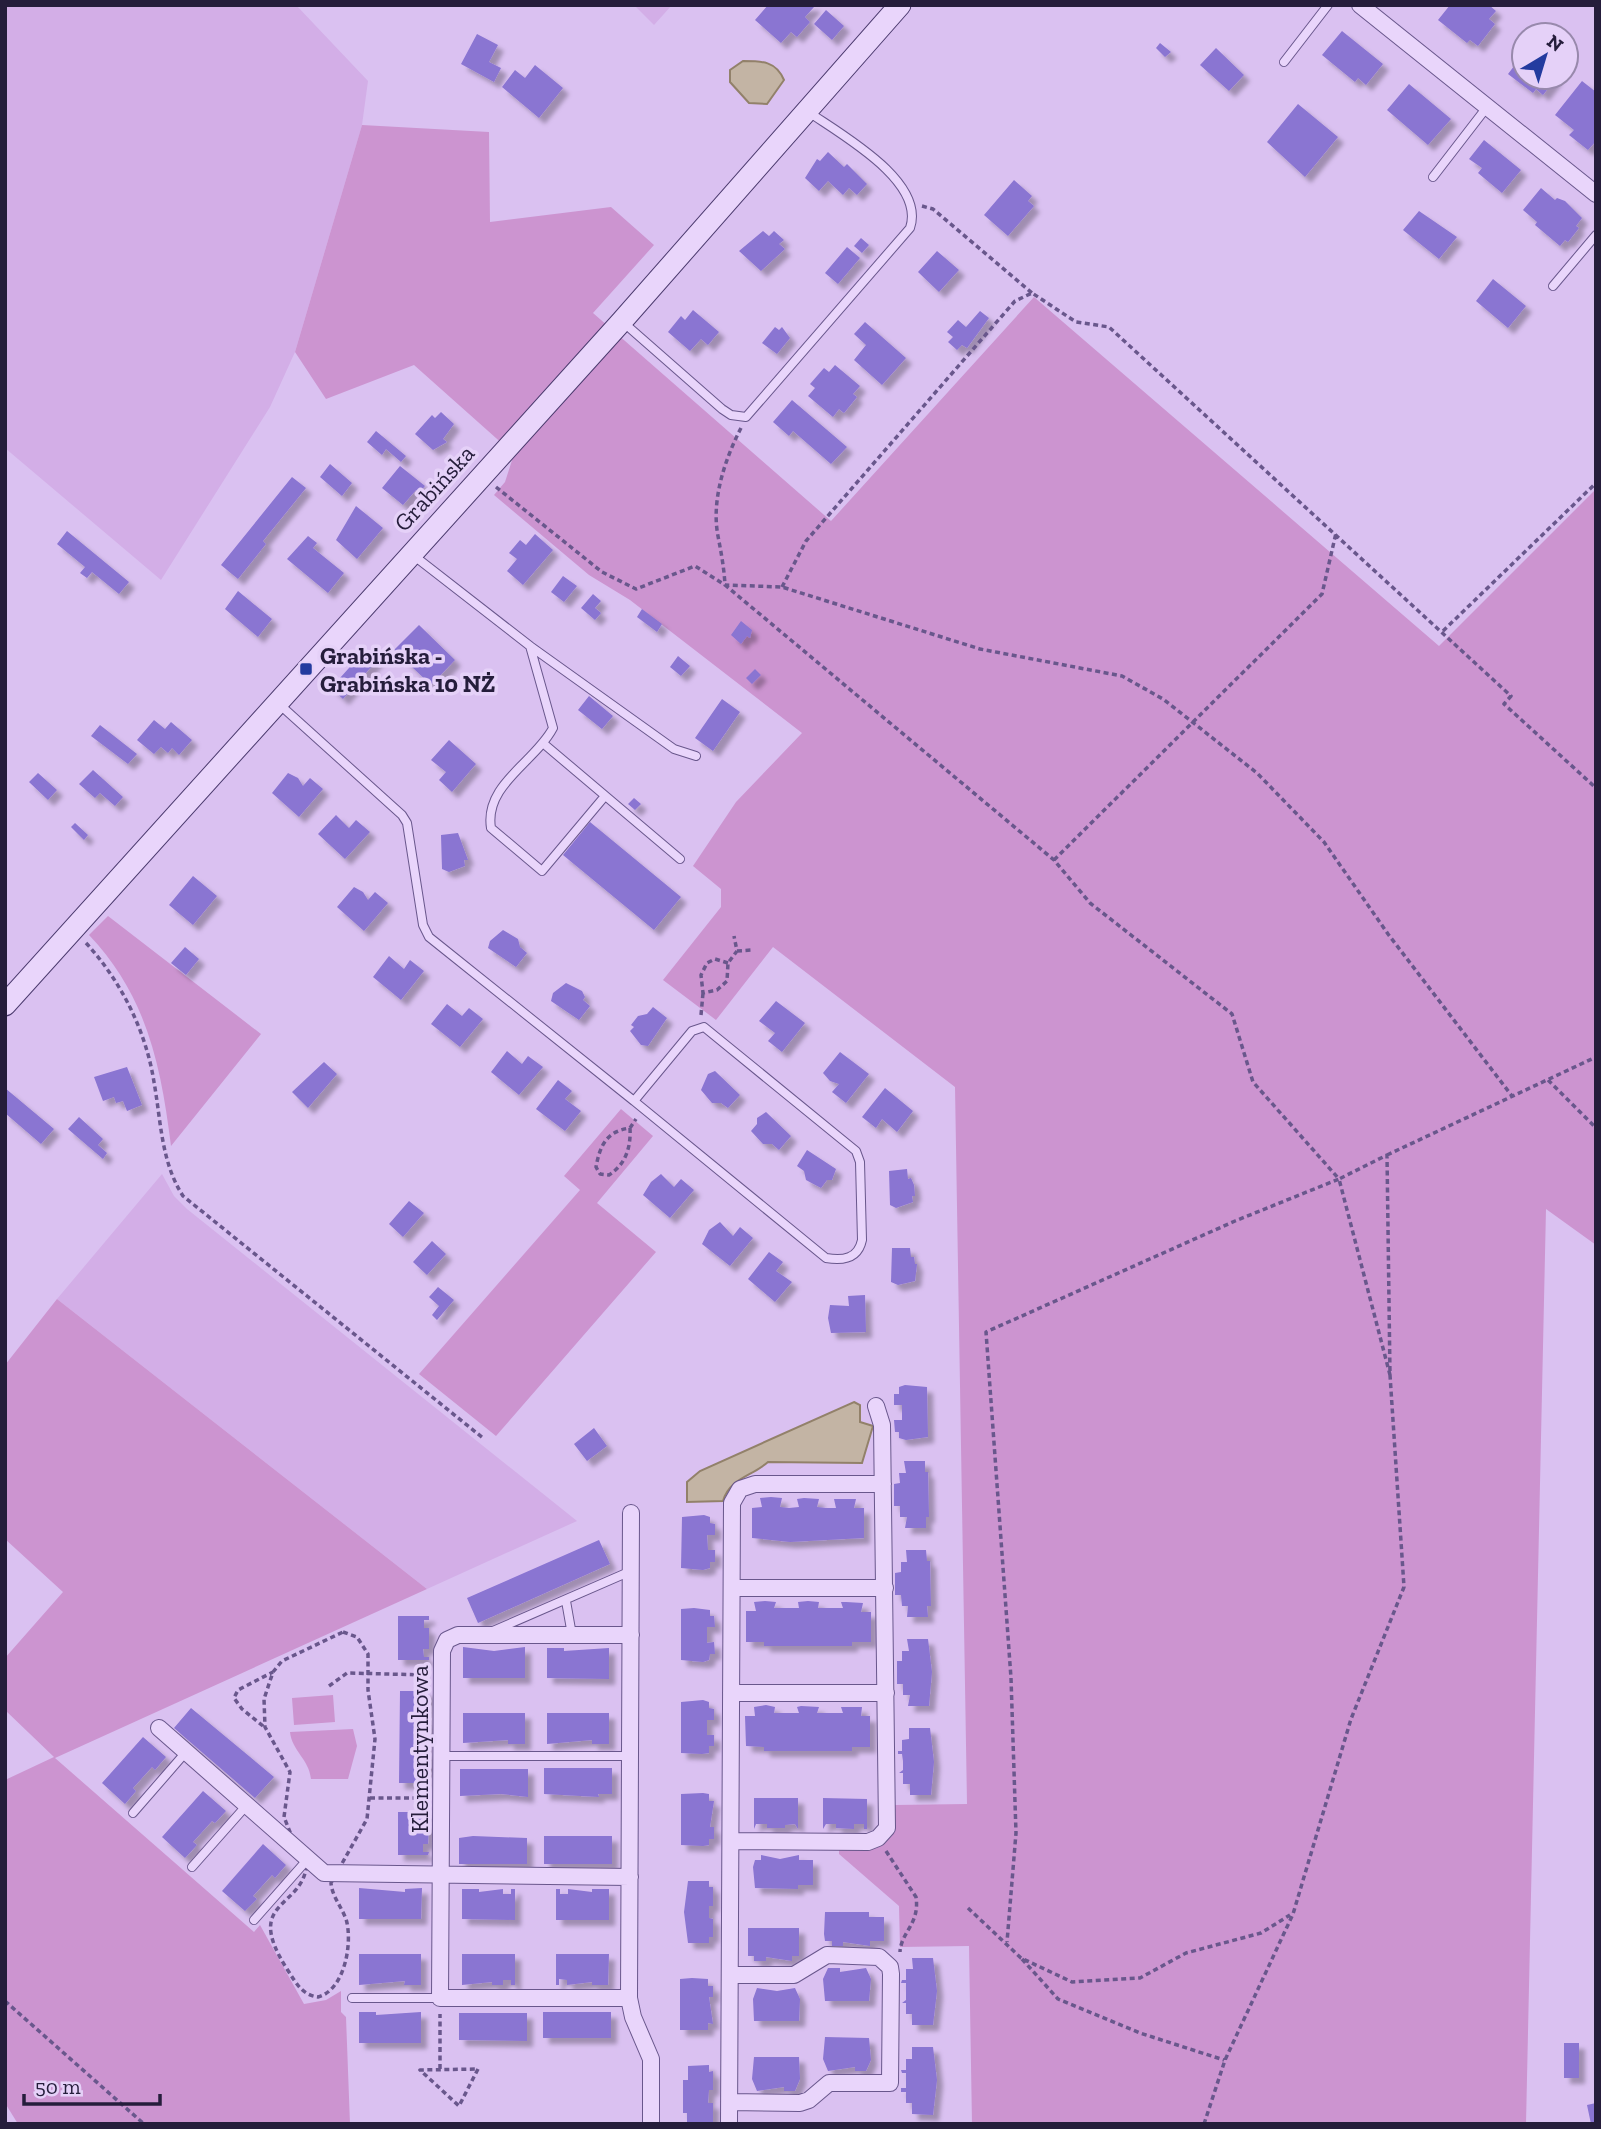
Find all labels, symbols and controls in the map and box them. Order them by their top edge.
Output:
north arrow [1510,21,1580,91]
text: N [1542,29,1568,57]
street label: Grabińska [388,439,481,537]
place label: Grabińska - Grabińska 10 NŻ [320,641,495,698]
marker: Grabińska - Grabińska 10 NŻ [298,661,314,677]
street label: Klementynkowa [405,1665,434,1833]
scale bar [24,2062,161,2106]
text: 50 m [35,2074,81,2099]

